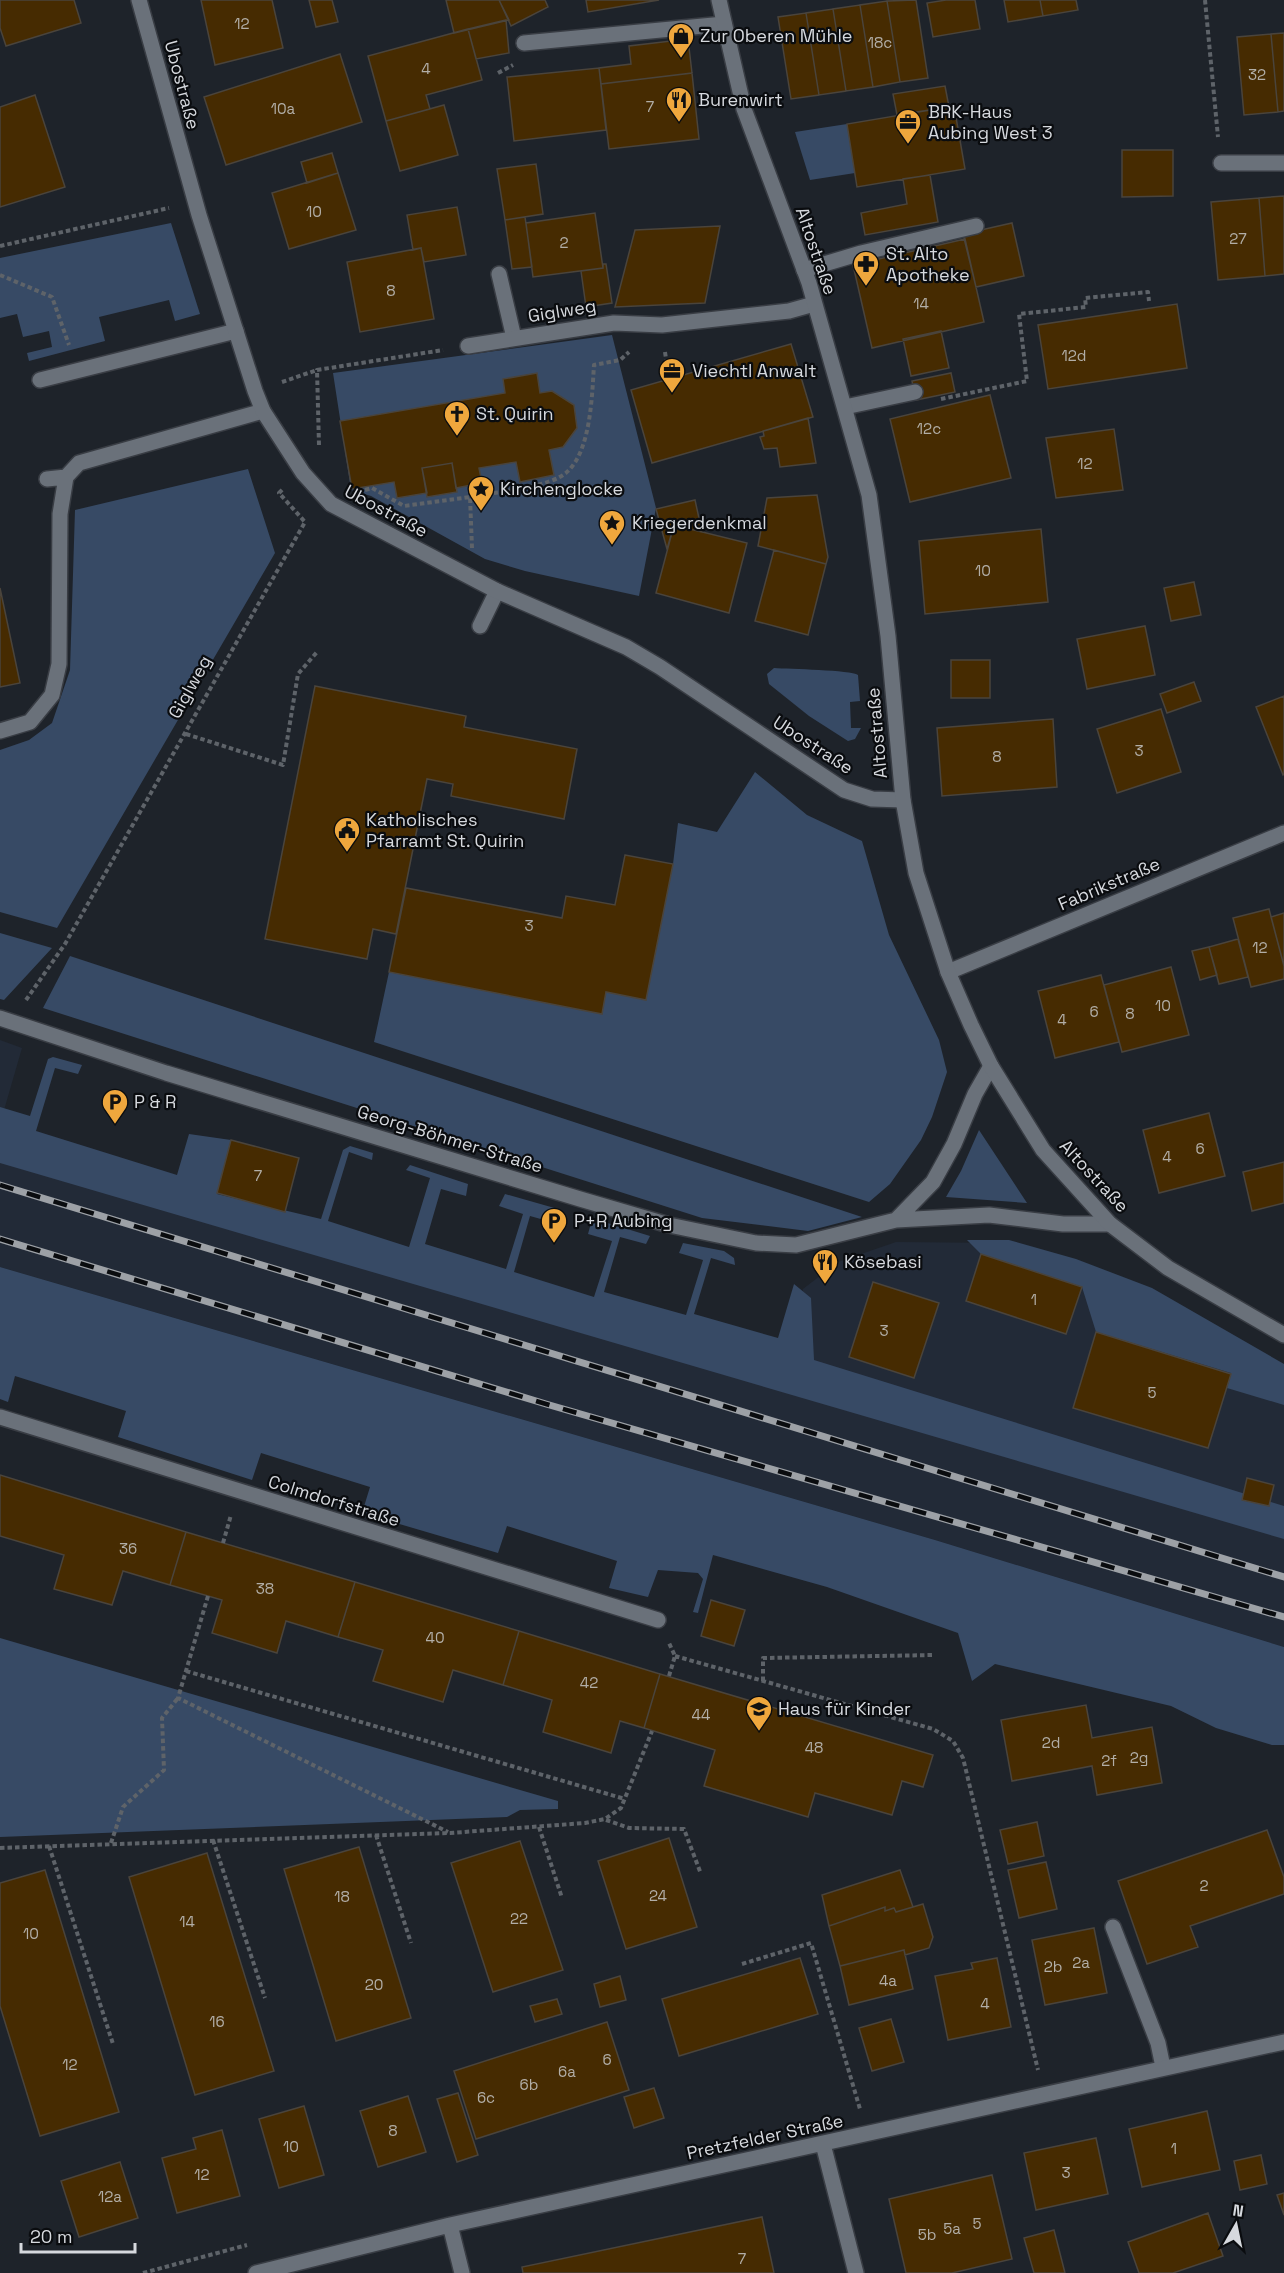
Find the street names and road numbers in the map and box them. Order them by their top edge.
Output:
street label: Ubostraße [160,38,205,132]
street label: Altostraße [791,204,842,298]
street label: Giglweg [526,294,598,327]
street label: Ubostraße [341,479,432,542]
street label: Giglweg [163,651,216,722]
street label: Altostraße [861,687,892,779]
street label: Ubostraße [769,710,858,779]
street label: Fabrikstraße [1054,852,1163,915]
street label: Georg-Böhmer-Straße [355,1099,546,1178]
street label: Altostraße [1055,1134,1134,1217]
street label: Colmdorfstraße [266,1470,403,1531]
street label: Pretzfelder Straße [684,2109,845,2164]

